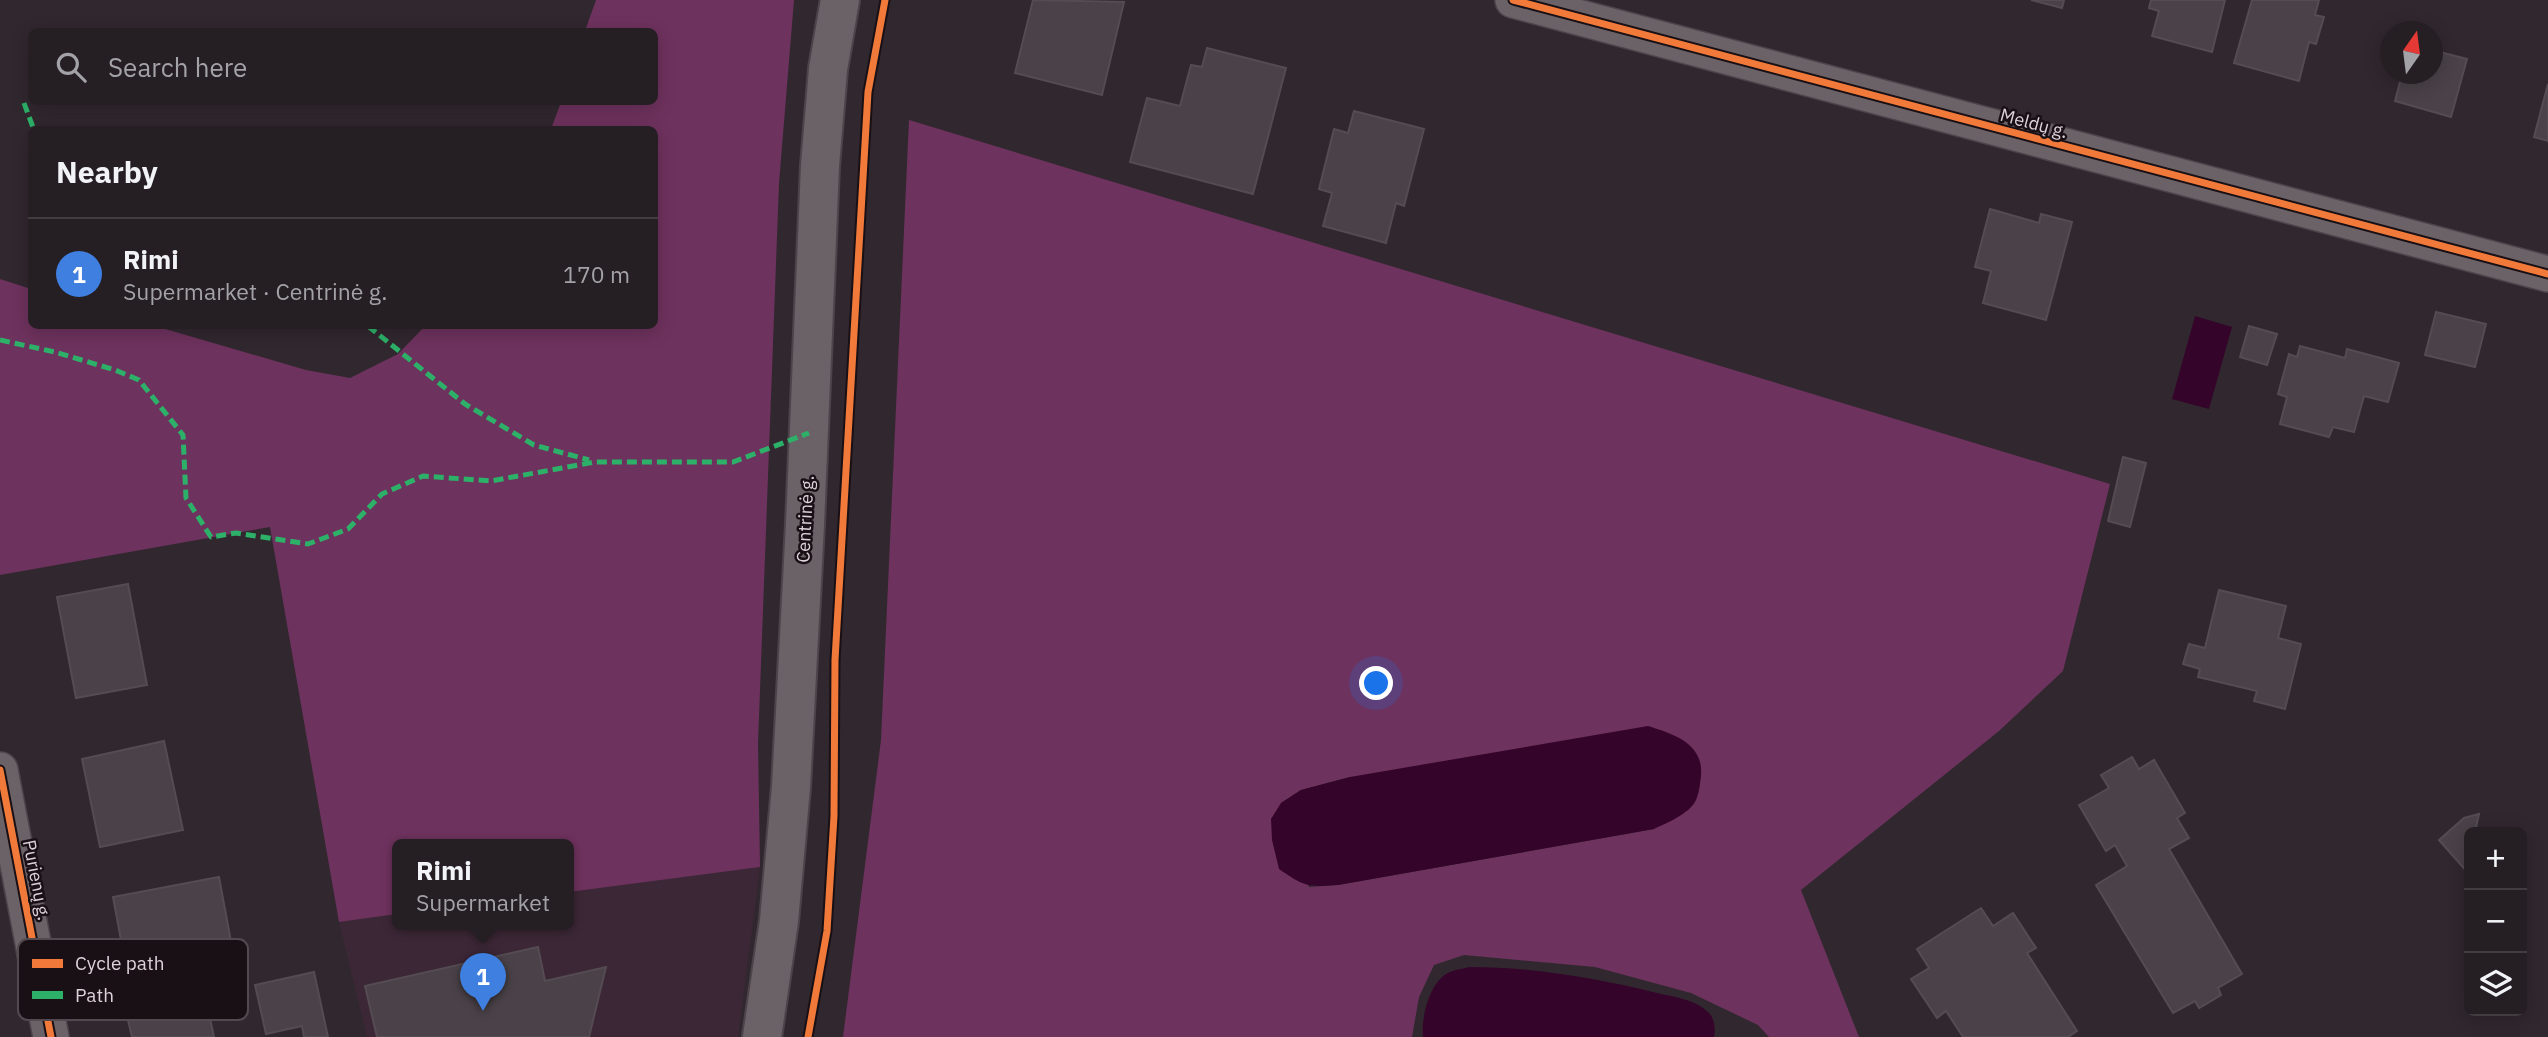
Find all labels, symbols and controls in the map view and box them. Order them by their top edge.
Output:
north arrow [2380,21,2443,84]
search box [28,28,658,105]
icon: search [52,48,90,86]
text: Search here [108,50,247,84]
street label: Meldų g. [1998,103,2070,143]
text: Nearby [56,152,158,191]
text: Rimi [123,242,179,276]
text: 1 [72,259,86,289]
text: 170 m [563,259,630,289]
text: Supermarket · Centrinė g. [123,276,387,306]
street label: Centrinė g. [791,475,819,563]
your location [1359,666,1393,700]
map controls [2464,827,2527,1016]
button: + [2464,827,2527,890]
street label: Purienų g. [18,838,56,922]
popup [392,839,574,930]
text: Rimi [416,853,472,887]
text: Supermarket [416,887,550,917]
button: − [2464,890,2527,953]
legend [18,939,248,1020]
text: Cycle path [75,951,164,975]
pin: 1 [460,953,506,1011]
button: layers [2464,953,2527,1016]
text: Path [75,983,114,1007]

